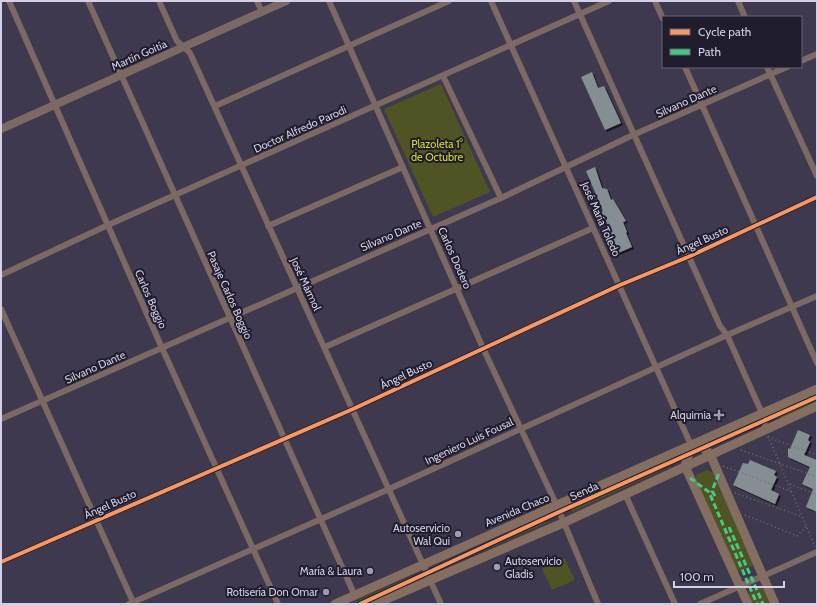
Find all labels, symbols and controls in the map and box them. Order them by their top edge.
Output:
legend [662,16,802,68]
text: Cycle path [698,24,751,39]
street label: Martín Goitía [109,36,170,73]
text: Path [698,44,721,59]
street label: Silvano Dante [653,81,719,121]
street label: Doctor Alfredo Parodi [251,102,349,156]
park label: Plazoleta 1° de Octubre [411,137,464,164]
street label: José María Toledo [578,178,624,259]
street label: Silvano Dante [358,216,424,254]
street label: Ángel Busto [674,222,730,258]
street label: Carlos Dodero [435,225,475,291]
street label: Pasaje Carlos Boggio [204,249,256,341]
street label: José Mármol [287,254,325,313]
street label: Carlos Boggio [132,267,170,331]
street label: Silvano Dante [62,347,128,387]
street label: Ángel Busto [378,356,434,392]
place label: Alquimia [670,408,712,422]
marker: Alquimia [714,410,724,420]
street label: Ingeniero Luis Fousal [423,414,516,468]
street label: Senda [568,478,601,503]
street label: Ángel Busto [82,486,138,522]
street label: Avenida Chaco [483,490,551,530]
place label: Autoservicio Wal Qui [393,521,450,548]
marker: Autoservicio Wal Qui [453,529,463,539]
place label: Autoservicio Gladis [505,554,562,581]
marker: Autoservicio Gladis [492,562,502,572]
scale bar [674,563,784,589]
place label: María & Laura [300,564,363,578]
marker: María & Laura [365,566,375,576]
text: 100 m [680,569,714,584]
place label: Rotisería Don Omar [226,585,319,599]
marker: Rotisería Don Omar [321,587,331,597]

